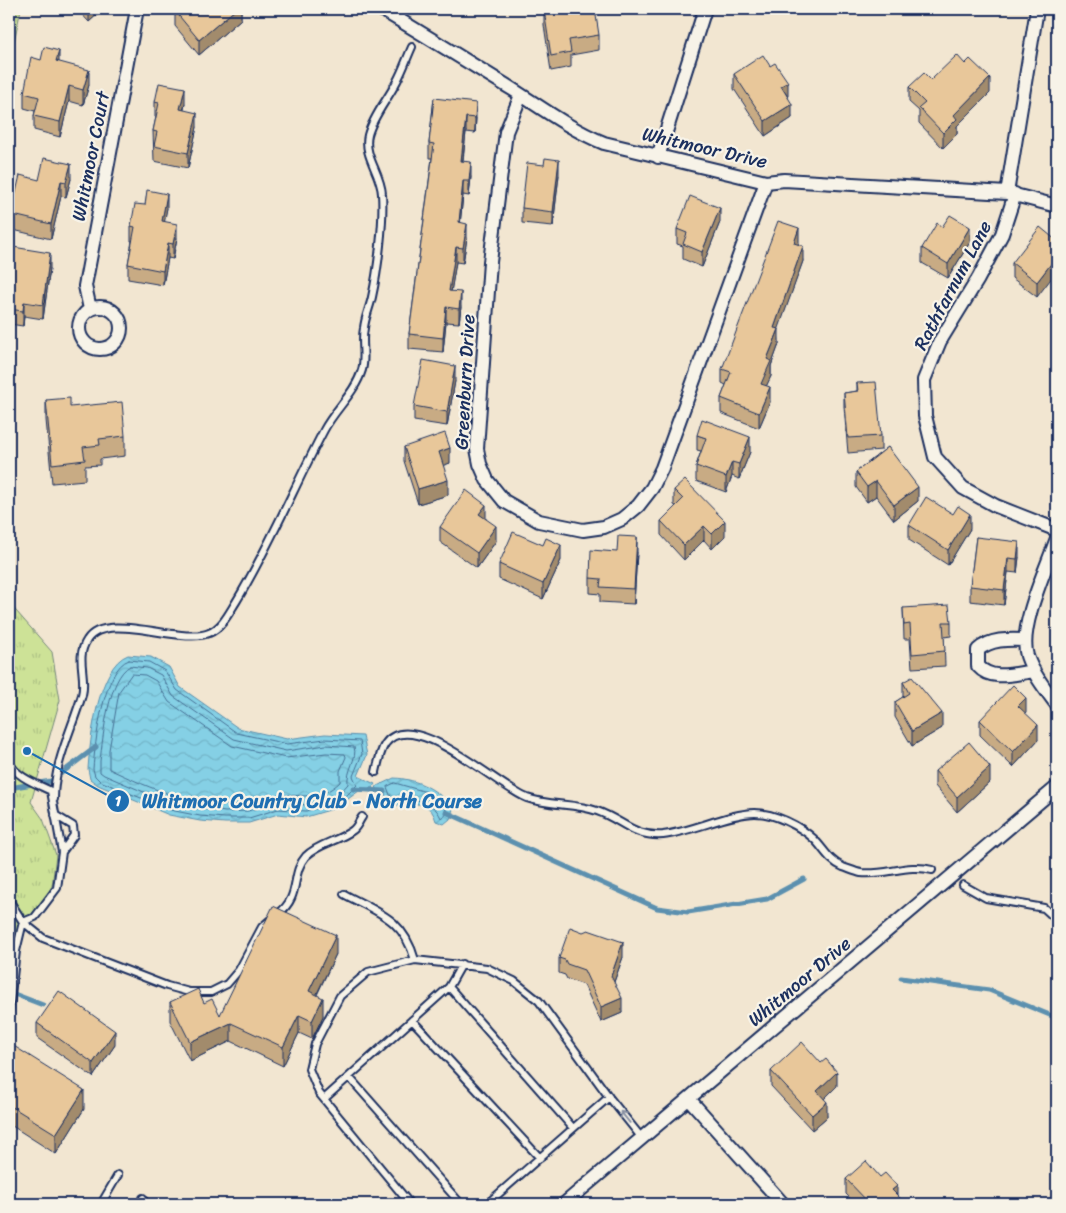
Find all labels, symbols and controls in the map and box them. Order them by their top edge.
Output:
street label: Whitmoor Court [62,87,120,224]
street label: Whitmoor Drive [639,117,771,178]
street label: Rathfarnum Lane [904,214,1001,356]
street label: Greenburn Drive [444,313,485,451]
callout: Whitmoor Country Club - North Course [106,783,493,818]
text: Whitmoor Country Club - North Course [142,784,483,819]
text: 1 [115,788,122,814]
street label: Whitmoor Drive [740,928,859,1035]
one-way arrow [619,1111,630,1124]

